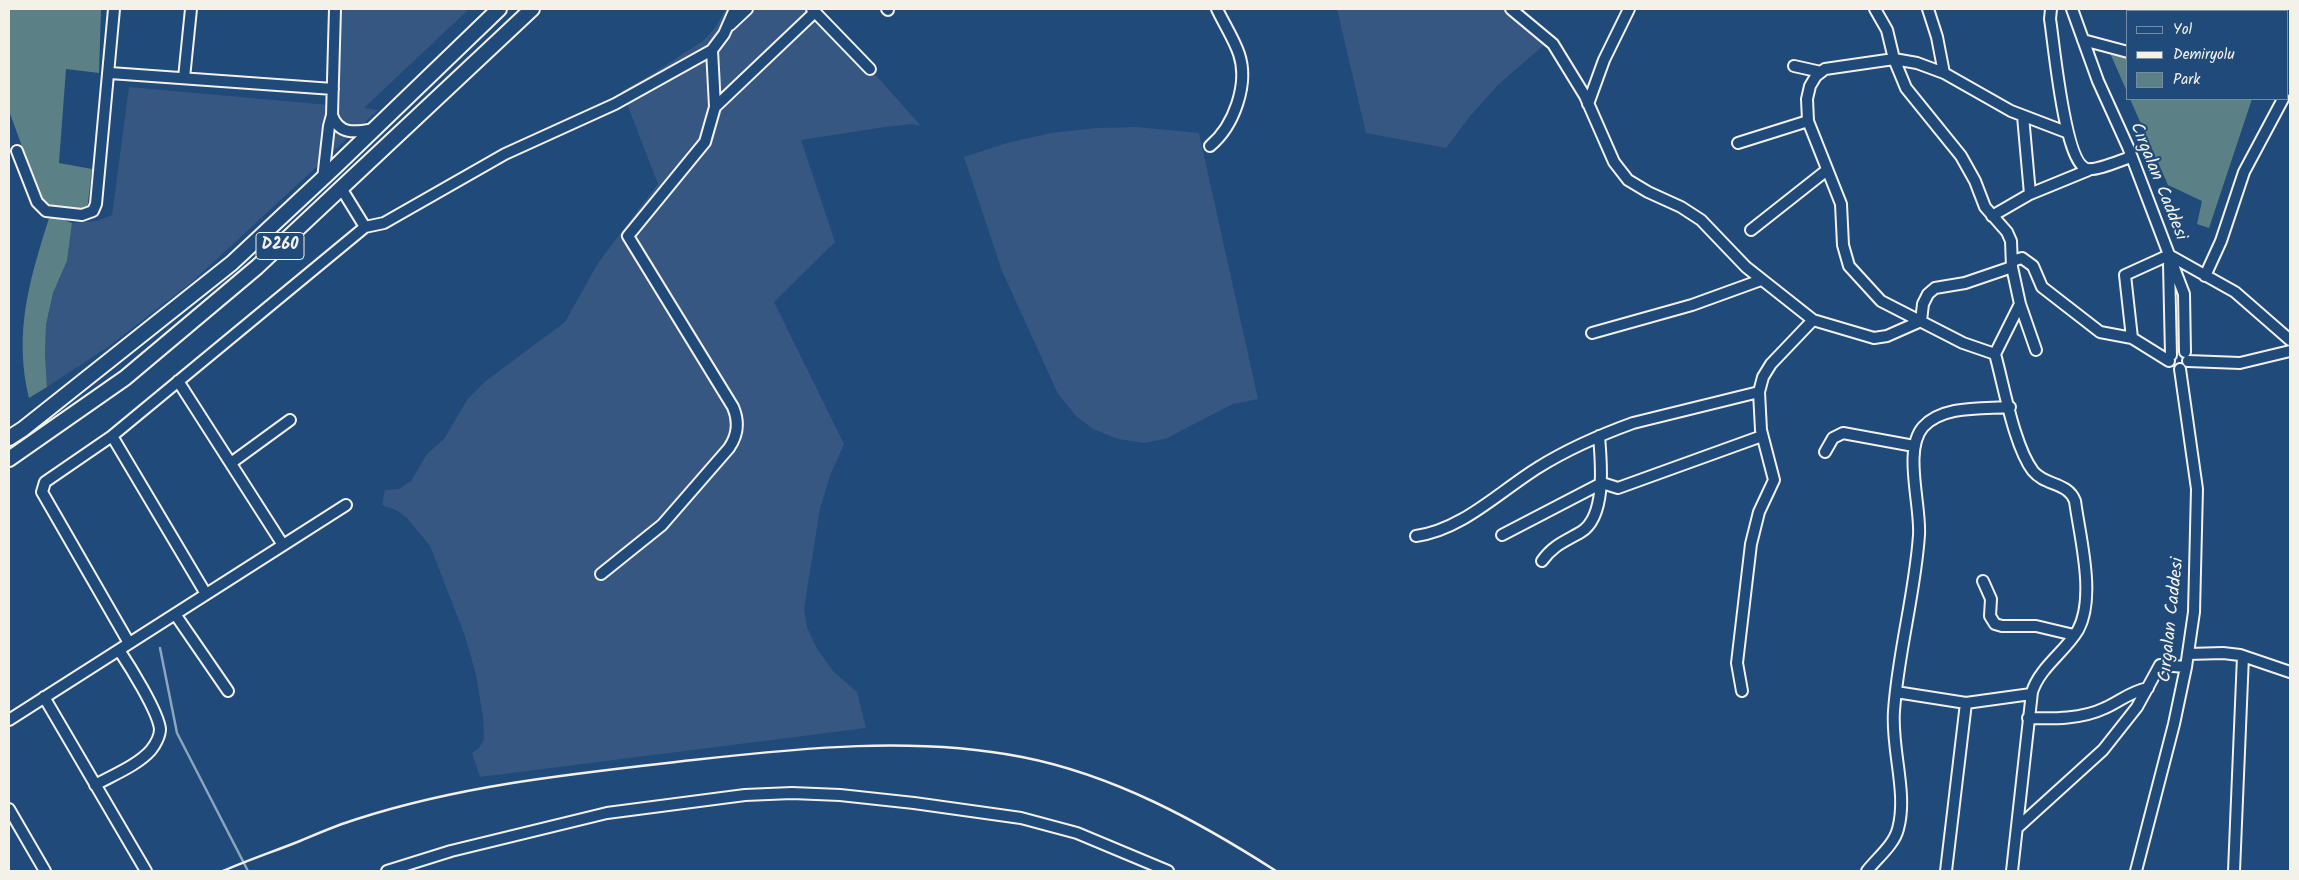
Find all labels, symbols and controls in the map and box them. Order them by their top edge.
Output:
legend [2126,10,2289,100]
text: Yol [2173,18,2192,42]
text: Demiryolu [2173,43,2235,67]
text: Park [2173,68,2200,92]
street label: Cırgalan Caddesi [2124,120,2190,244]
road number: D260 [256,232,304,260]
street label: Cırgalan Caddesi [2156,557,2190,683]

